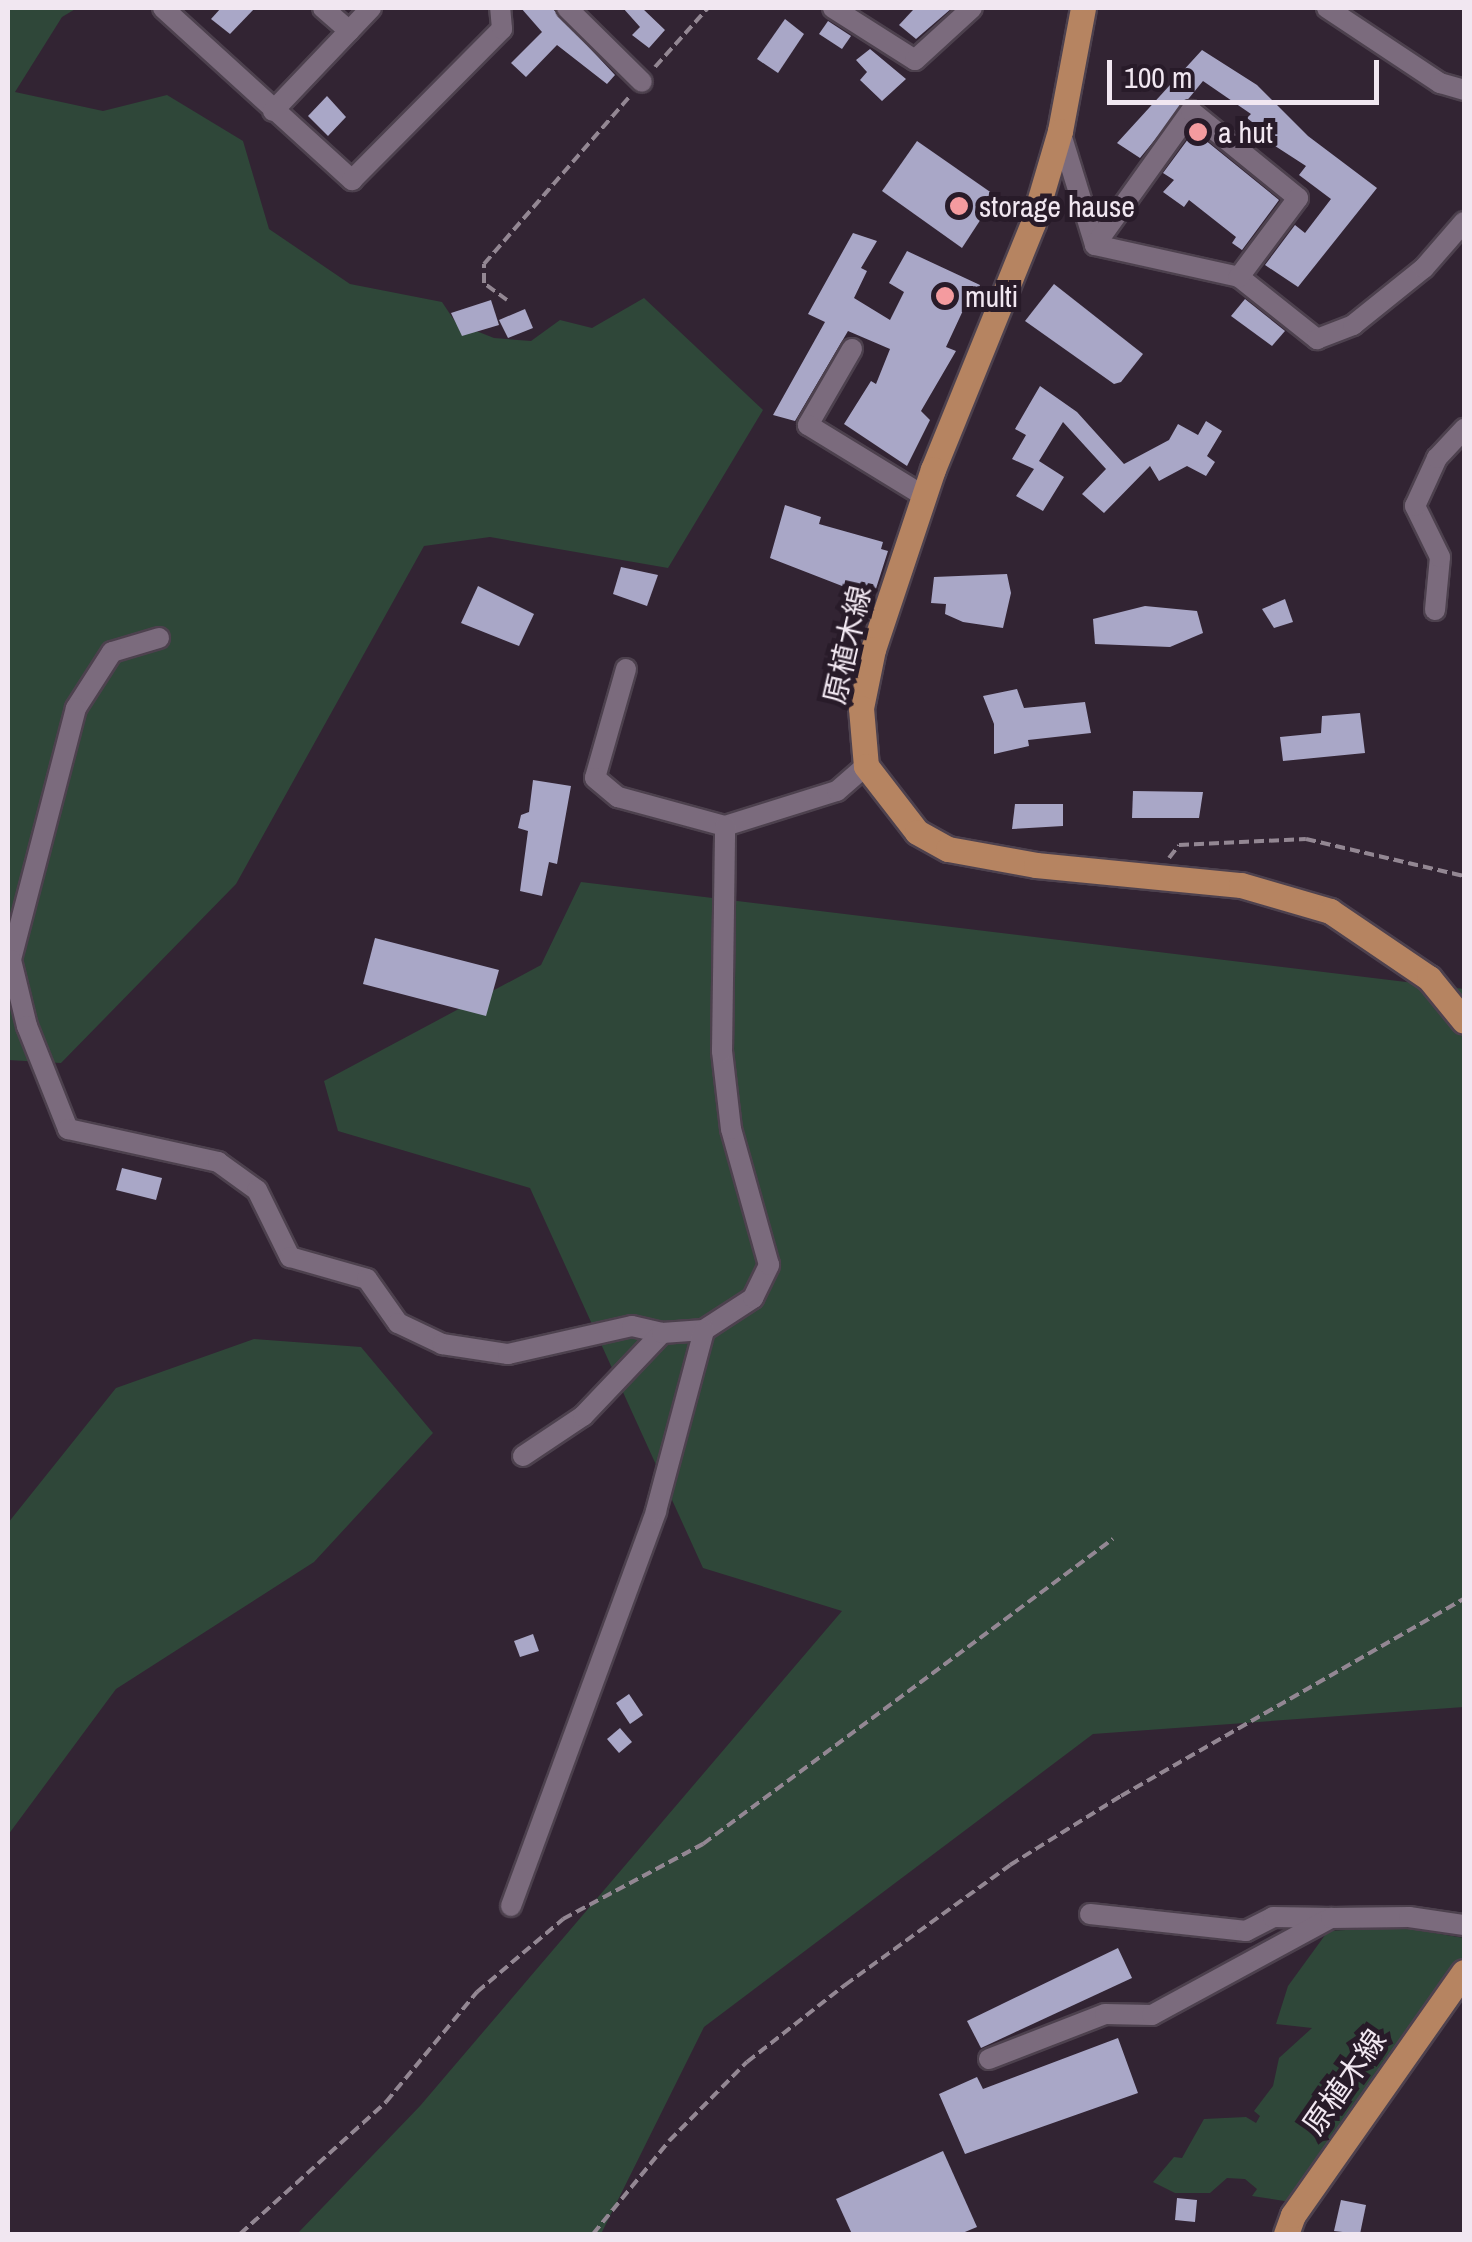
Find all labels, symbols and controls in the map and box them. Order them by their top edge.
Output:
scale bar [1112,40,1384,102]
text: 100 m [1124,57,1192,97]
place label: a hut [1218,114,1273,150]
marker: a hut [1187,121,1209,143]
place label: storage hause [979,188,1135,224]
marker: storage hause [948,195,970,217]
place label: multi [965,278,1018,314]
marker: multi [934,285,956,307]
street label: 原植木線 [816,582,878,708]
street label: 原植木線 [1295,2023,1393,2141]

